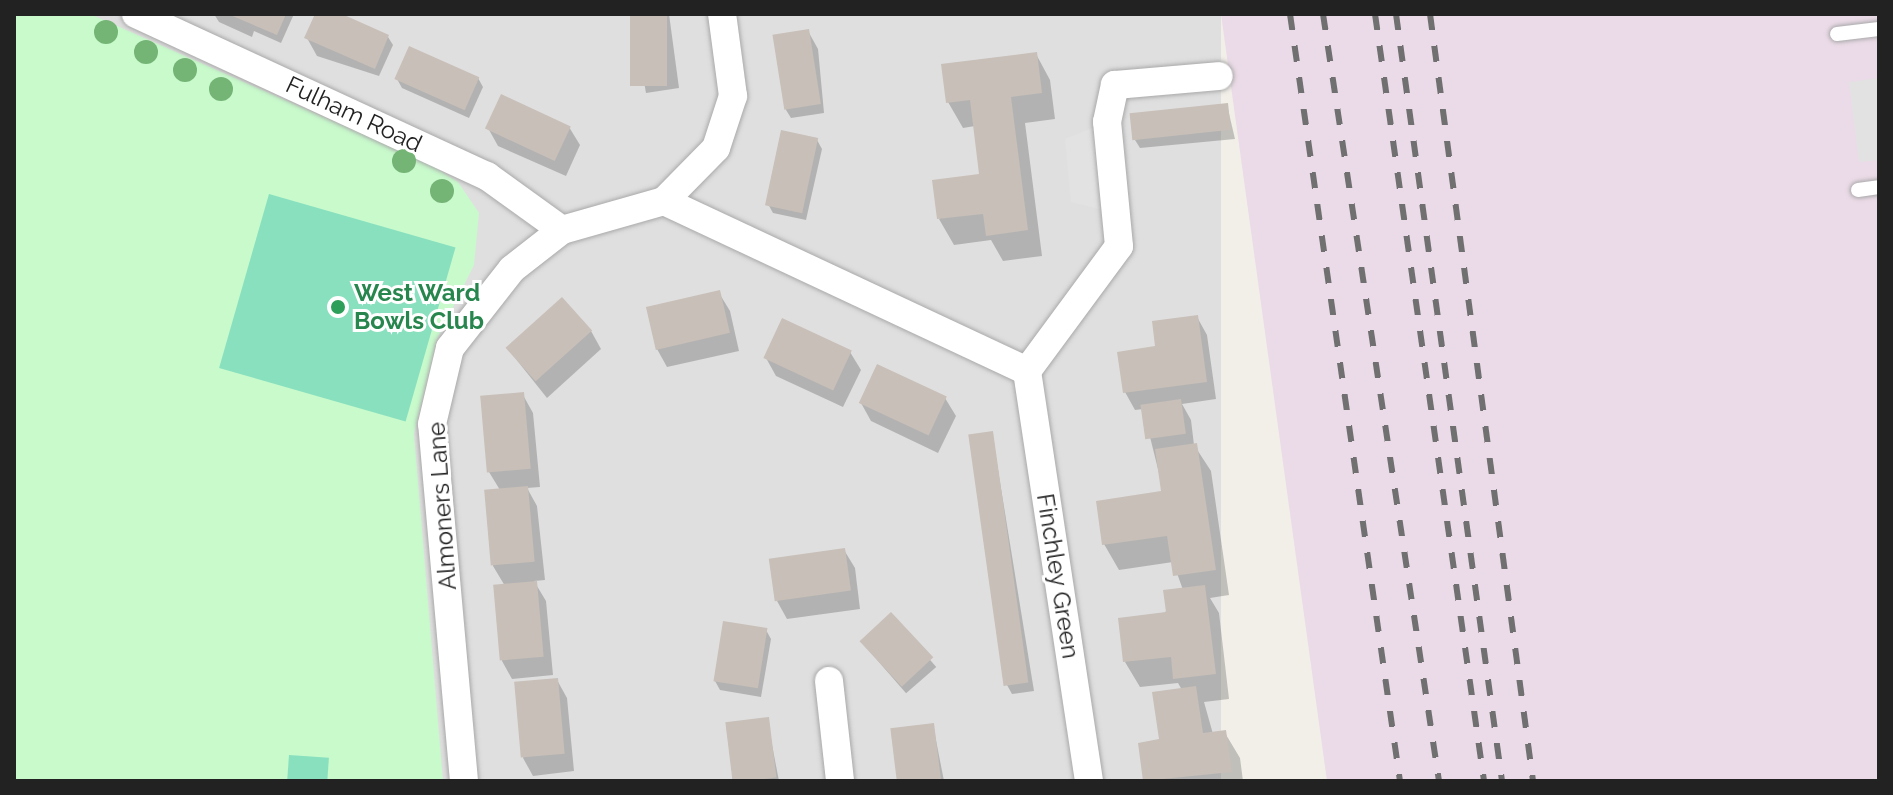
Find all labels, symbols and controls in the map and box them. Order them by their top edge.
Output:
street label: Fulham Road [281,70,427,158]
place label: West Ward Bowls Club [354,279,484,335]
marker: West Ward Bowls Club [329,298,347,316]
street label: Almoners Lane [422,421,462,591]
street label: Finchley Green [1031,491,1085,661]

